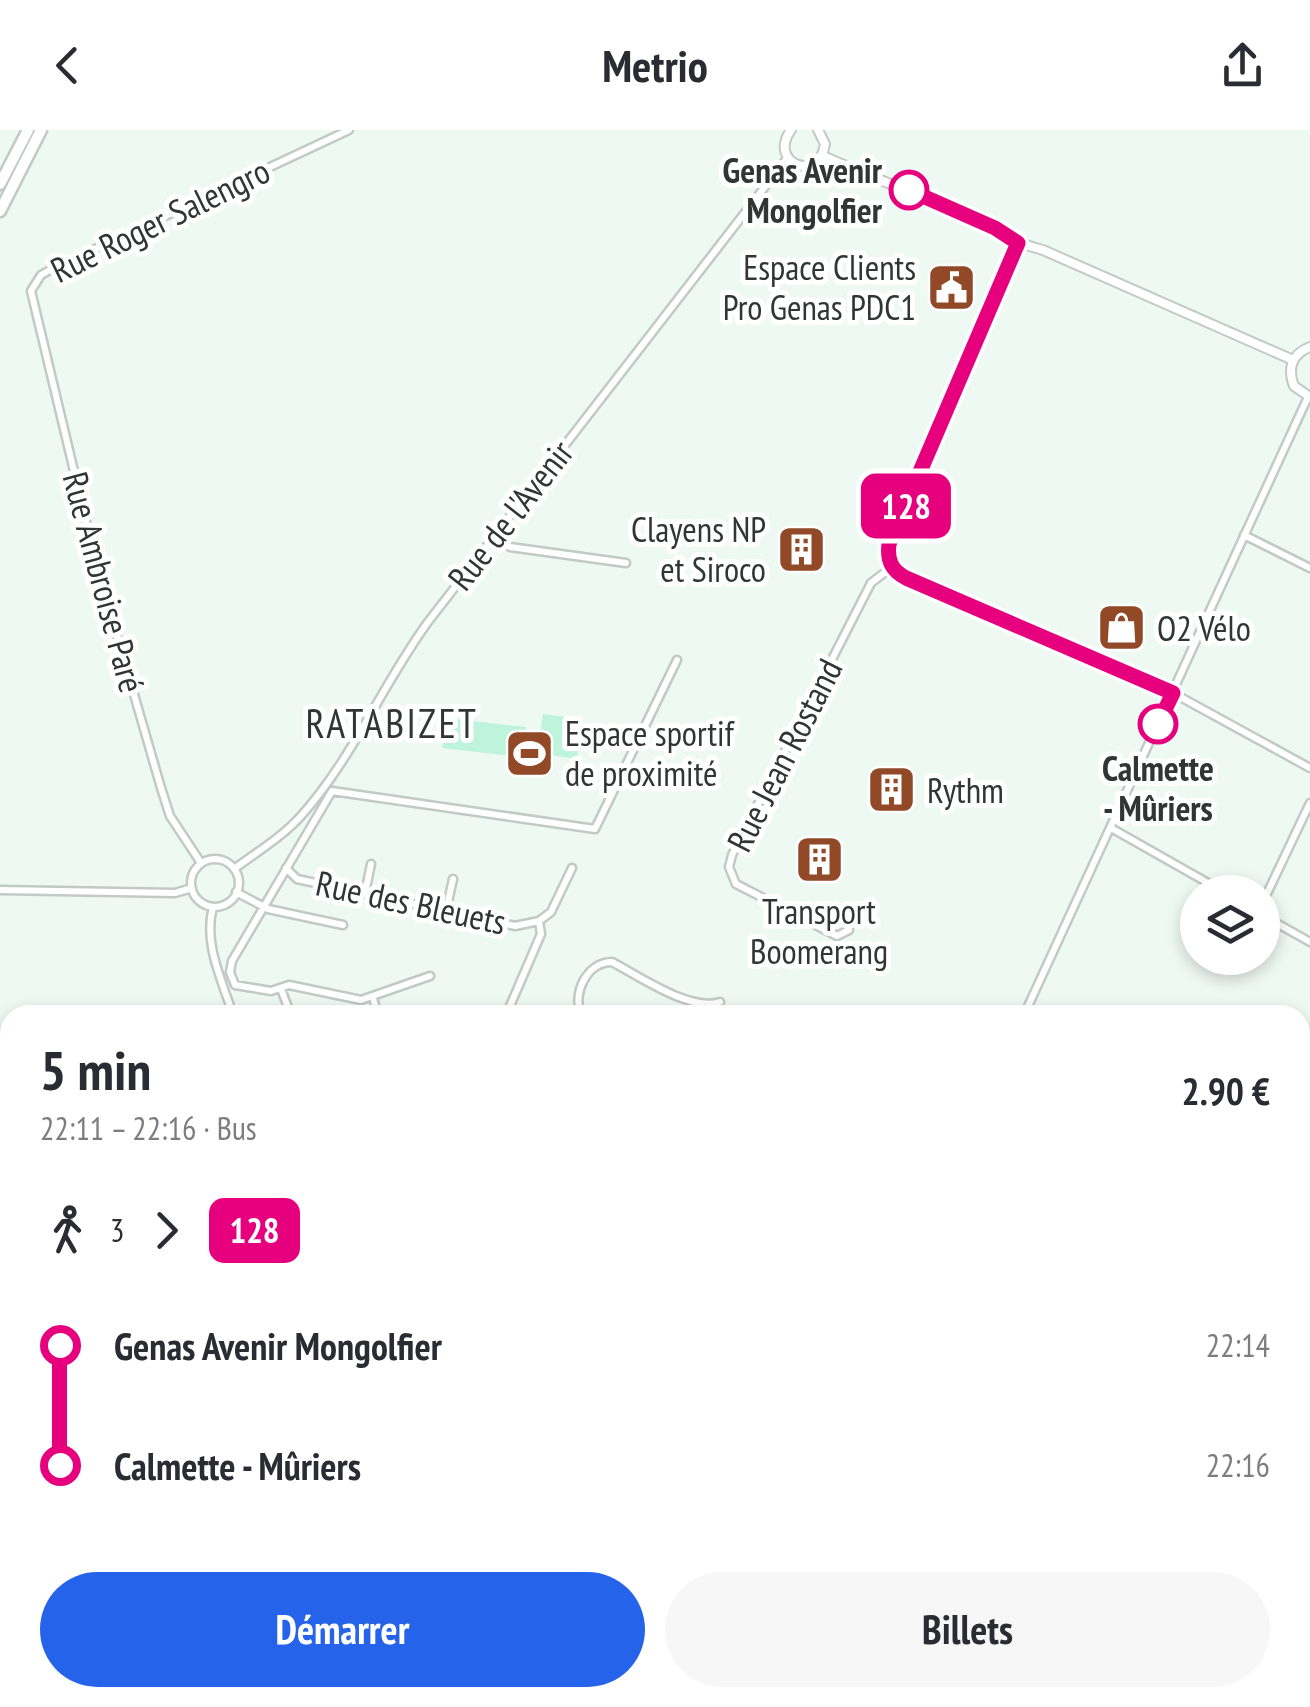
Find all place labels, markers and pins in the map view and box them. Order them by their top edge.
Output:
place label: Genas Avenir Mongolfier [723,147,883,233]
marker: Genas Avenir Mongolfier [890,171,928,209]
place label: Espace Clients Pro Genas PDC1 [723,244,916,330]
public building icon: Espace Clients Pro Genas PDC1 [925,261,977,313]
place label: Clayens NP et Siroco [631,506,766,592]
building icon: Clayens NP et Siroco [775,523,827,575]
shop icon: O2 Vélo [1096,602,1148,654]
place label: O2 Vélo [1157,605,1251,651]
marker: Calmette - Mûriers [1139,705,1177,743]
place label: Espace sportif de proximité [565,710,736,796]
sports icon: Espace sportif de proximité [504,727,556,779]
place label: Calmette - Mûriers [1102,745,1214,831]
building icon: Rythm [866,764,918,816]
place label: Rythm [927,767,1004,813]
building icon: Transport Boomerang [793,833,845,885]
place label: Transport Boomerang [750,888,888,974]

